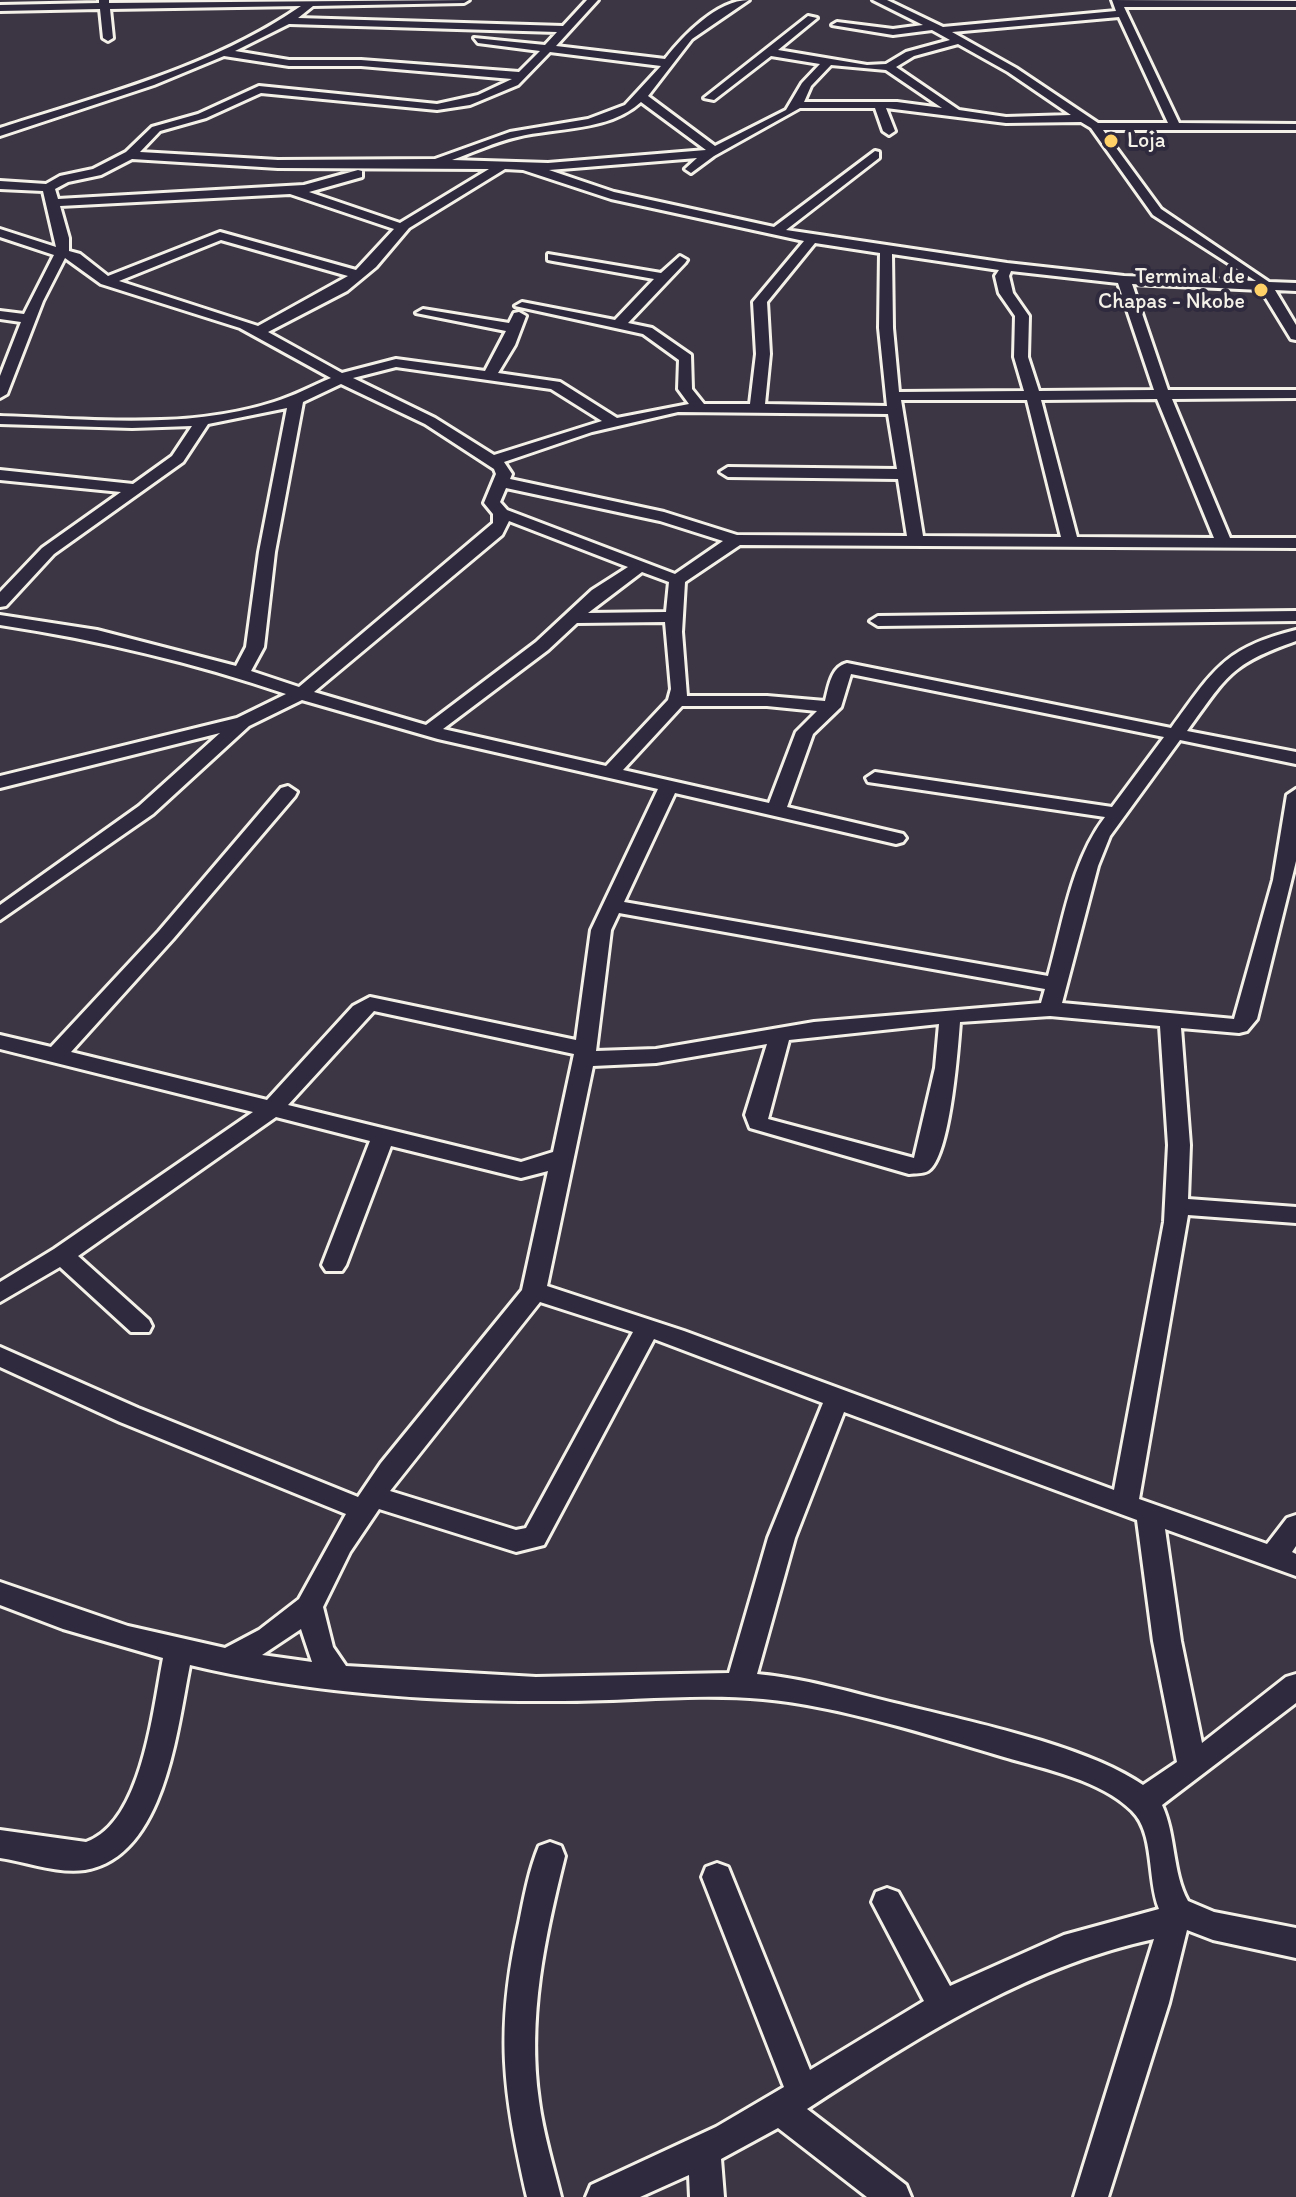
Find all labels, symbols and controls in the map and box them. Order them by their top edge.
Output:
place label: Loja [1127,128,1166,154]
marker: Loja [1102,132,1120,150]
place label: Terminal de Chapas - Nkobe [1098,264,1245,316]
marker: Terminal de Chapas - Nkobe [1252,281,1270,299]

